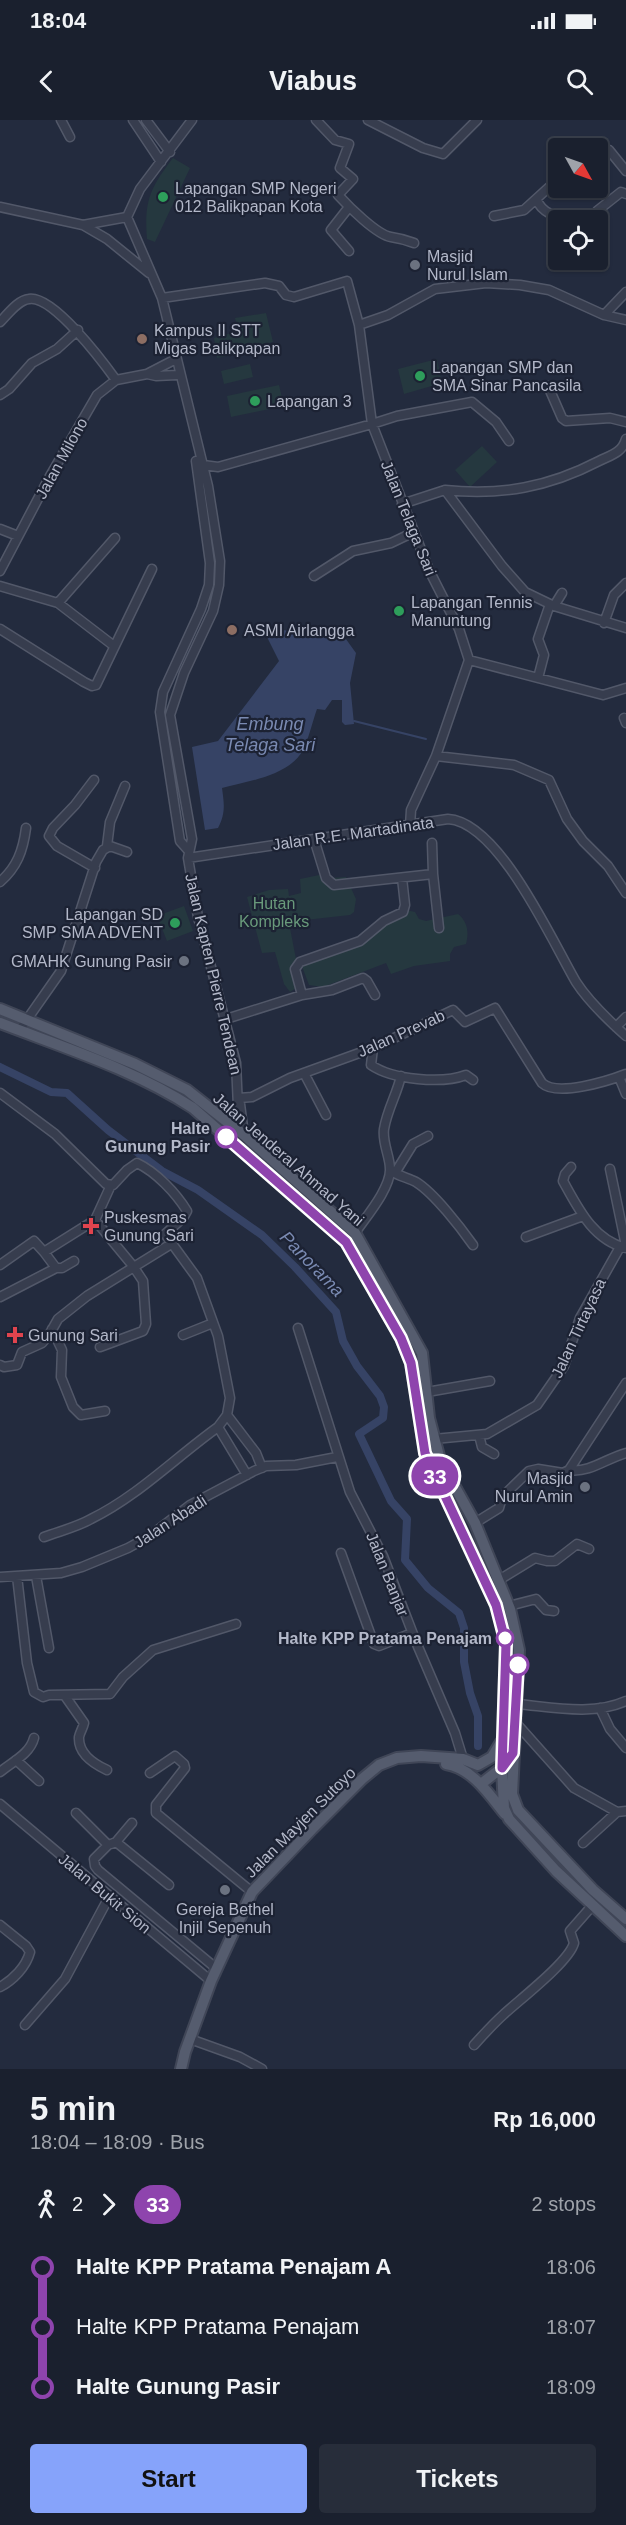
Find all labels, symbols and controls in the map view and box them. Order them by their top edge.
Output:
text: 18:04 [30,8,86,33]
icon: back [30,65,63,98]
icon: search [563,65,596,98]
text: Viabus [269,66,357,96]
north arrow [548,138,608,198]
map controls [548,138,608,270]
place label: Lapangan SMP Negeri 012 Balikpapan Kota [175,180,337,215]
marker: Lapangan SMP Negeri 012 Balikpapan Kota [156,190,170,204]
button: locate [548,210,608,270]
place label: Masjid Nurul Islam [427,248,508,283]
marker: Masjid Nurul Islam [408,258,422,272]
place label: Kampus II STT Migas Balikpapan [154,322,280,357]
marker: Kampus II STT Migas Balikpapan [135,332,149,346]
place label: Lapangan SMP dan SMA Sinar Pancasila [432,359,582,394]
marker: Lapangan SMP dan SMA Sinar Pancasila [413,369,427,383]
place label: Lapangan 3 [267,393,352,410]
marker: Lapangan 3 [248,394,262,408]
street label: Jalan Milono [32,415,91,502]
street label: Jalan Telaga Sari [378,458,439,578]
place label: Lapangan Tennis Manuntung [411,594,533,629]
marker: Lapangan Tennis Manuntung [392,604,406,618]
place label: ASMI Airlangga [244,622,354,639]
marker: ASMI Airlangga [225,623,239,637]
water label: Embung Telaga Sari [225,714,316,755]
street label: Jalan R.E. Martadinata [271,814,435,853]
street label: Jalan Kapten Pierre Tendean [182,872,245,1076]
park label: Hutan Kompleks [239,895,309,930]
place label: Lapangan SD SMP SMA ADVENT [22,906,163,941]
marker: Lapangan SD SMP SMA ADVENT [168,916,182,930]
place label: GMAHK Gunung Pasir [11,953,173,970]
marker: GMAHK Gunung Pasir [177,954,191,968]
street label: Jalan Prevab [355,1007,447,1060]
street label: Jalan Jenderal Ahmad Yani [210,1090,367,1229]
place label: Halte Gunung Pasir [105,1120,210,1155]
marker: Halte Gunung Pasir [215,1126,237,1148]
place label: Puskesmas Gunung Sari [104,1209,194,1244]
marker: Puskesmas Gunung Sari [82,1217,100,1235]
water label: Panorama [276,1227,348,1301]
street label: Jalan Tirtayasa [548,1276,609,1381]
marker: Gunung Sari [6,1326,24,1344]
place label: Gunung Sari [28,1327,118,1344]
line badge: 33 [408,1456,462,1496]
text: 33 [423,1465,447,1488]
place label: Masjid Nurul Amin [495,1470,573,1505]
marker: Masjid Nurul Amin [578,1480,592,1494]
street label: Jalan Abadi [131,1492,210,1551]
street label: Jalan Banjar [363,1530,412,1619]
marker: Halte KPP Pratama Penajam [496,1629,514,1647]
place label: Halte KPP Pratama Penajam [278,1630,492,1647]
unlabelled marker [507,1654,529,1676]
street label: Jalan Mayjen Sutoyo [242,1764,359,1881]
street label: Jalan Bukit Sion [55,1850,154,1937]
marker: Gereja Bethel Injil Sepenuh [218,1883,232,1897]
place label: Gereja Bethel Injil Sepenuh [176,1901,274,1936]
text: 5 min [30,2090,116,2127]
text: Rp 16,000 [493,2107,596,2132]
text: 18:04 – 18:09 · Bus [30,2131,205,2153]
icon: walk [30,2188,63,2221]
icon: forward [92,2188,125,2221]
text: 2 [72,2193,83,2215]
text: 33 [146,2193,169,2216]
text: 2 stops [532,2193,596,2215]
text: Halte KPP Pratama Penajam A [76,2254,391,2279]
text: 18:06 [546,2256,596,2278]
text: Halte KPP Pratama Penajam [76,2314,359,2339]
text: 18:07 [546,2316,596,2338]
text: Halte Gunung Pasir [76,2374,280,2399]
text: 18:09 [546,2376,596,2398]
button: Start [30,2444,307,2513]
button: Tickets [319,2444,596,2513]

